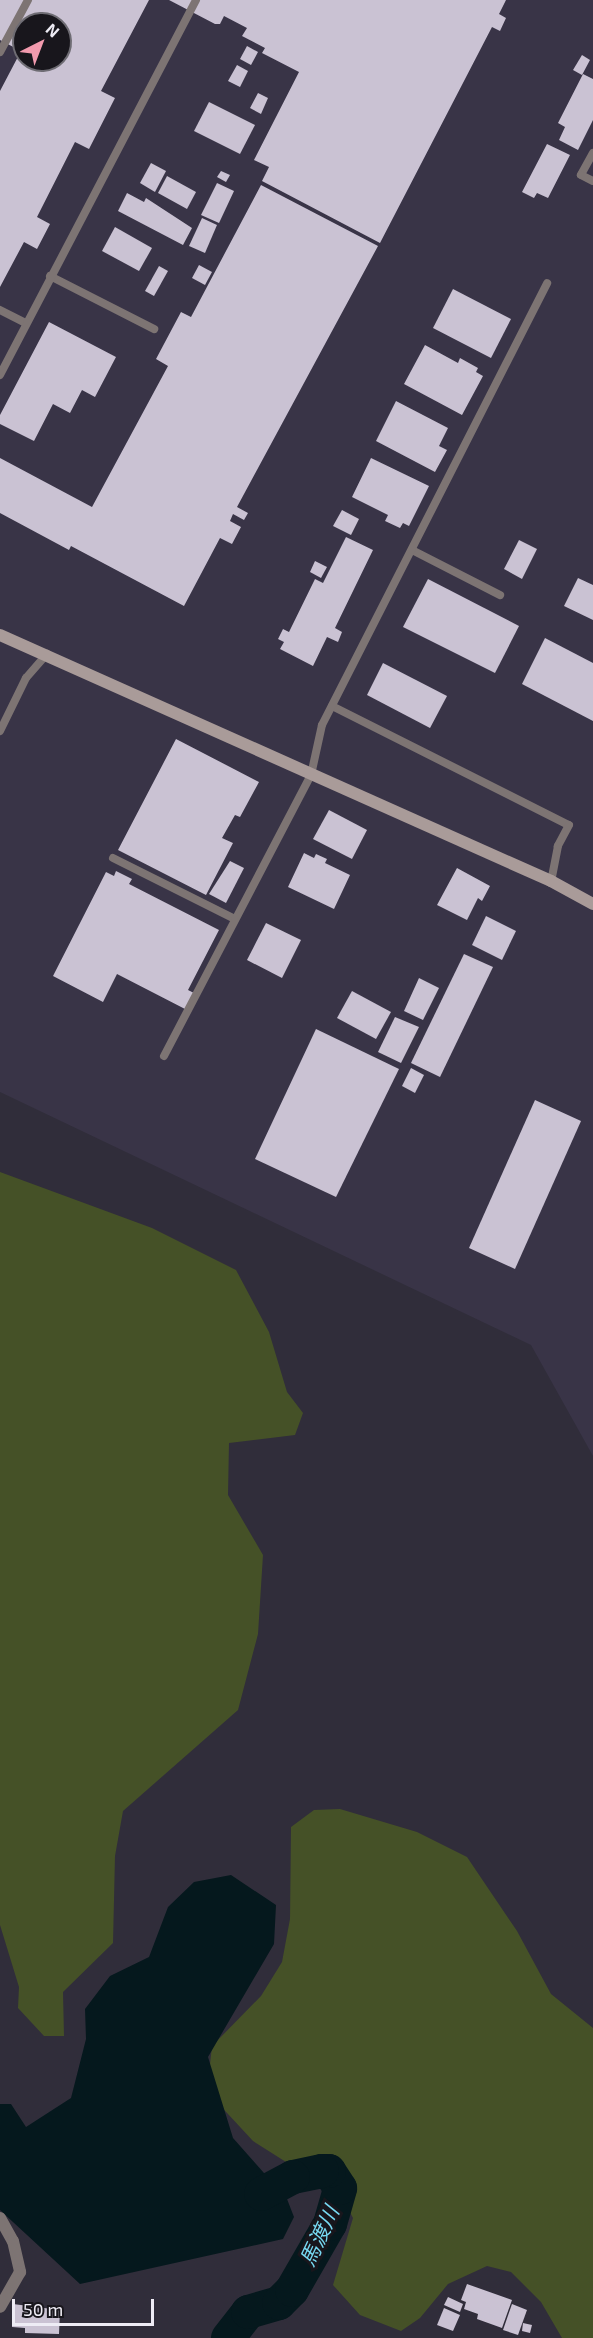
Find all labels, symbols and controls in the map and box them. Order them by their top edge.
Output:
north arrow [12,12,72,72]
text: N [42,19,64,41]
water label: 馬渡川 [294,2202,344,2270]
scale bar [15,2287,158,2325]
text: 50 m [23,2298,63,2320]

